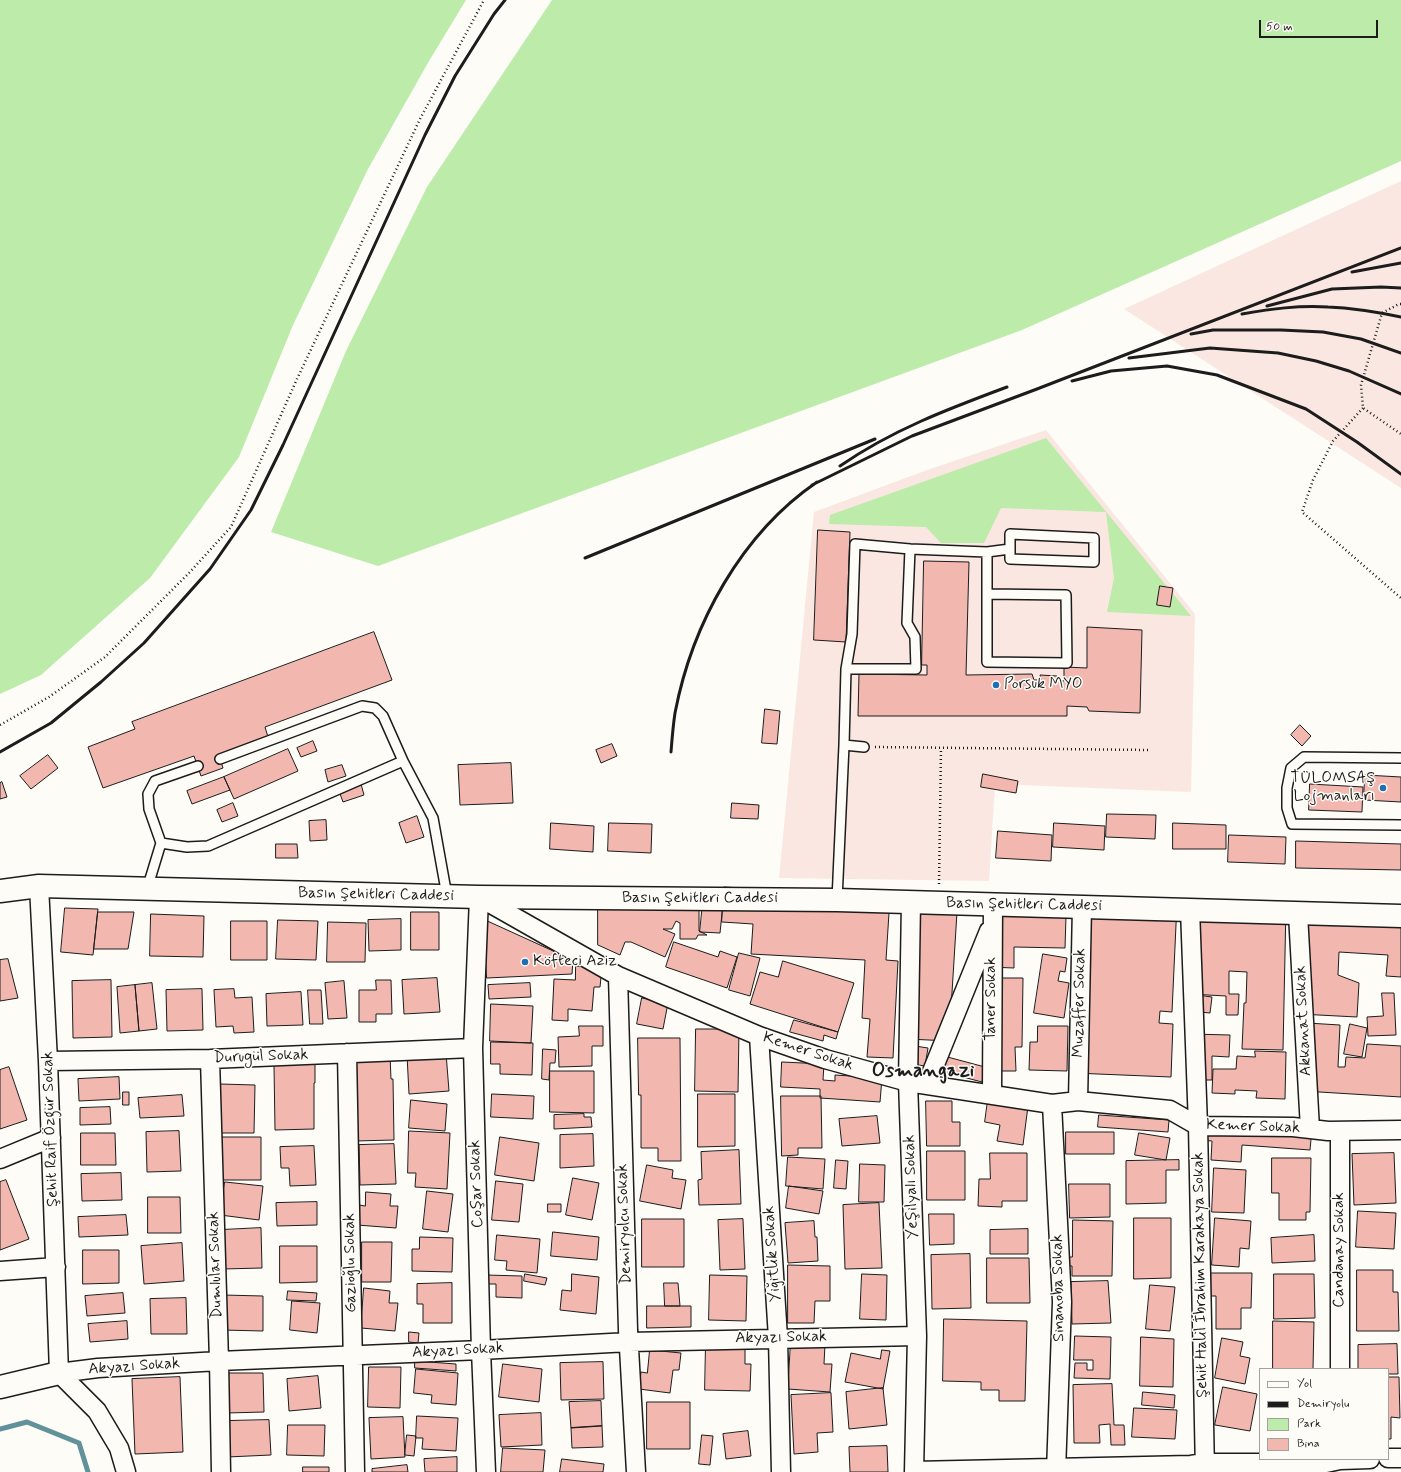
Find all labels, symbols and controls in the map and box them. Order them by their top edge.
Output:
scale bar [1261,12,1380,38]
text: 50 m [1266,19,1293,35]
place label: Porsuk MYO [1004,675,1083,695]
marker: Porsuk MYO [991,680,1001,690]
place label: TÜLOMSAŞ Lojmanları [1291,769,1375,807]
marker: TÜLOMSAŞ Lojmanları [1378,783,1388,793]
street label: Basın Şehitleri Caddesi [298,884,454,906]
street label: Basın Şehitleri Caddesi [622,889,778,909]
street label: Basın Şehitleri Caddesi [946,894,1102,916]
street label: Muzaffer Sokak [1069,948,1091,1058]
place label: Köfteci Aziz [533,952,617,972]
marker: Köfteci Aziz [520,957,530,967]
street label: Taner Sokak [982,957,1002,1041]
street label: Akkanat Sokak [1292,965,1316,1077]
street label: Kemer Sokak [760,1028,856,1076]
street label: Durugül Sokak [213,1046,309,1068]
street label: Şehit Raif Özgür Sokak [39,1051,63,1207]
district label: Osmangazi [872,1060,974,1084]
street label: Kemer Sokak [1206,1116,1300,1138]
street label: Yeşilyalı Sokak [901,1134,923,1240]
street label: Coşar Sokak [466,1140,488,1228]
street label: Şehit Halil İbrahim Karakaya Sokak [1189,1152,1213,1398]
street label: Demiryolcu Sokak [613,1163,637,1285]
street label: Candanay Sokak [1330,1192,1350,1308]
street label: Yiğitlik Sokak [760,1205,786,1303]
street label: Dumlular Sokak [205,1211,227,1319]
street label: Gazioğlu Sokak [341,1213,361,1313]
street label: Sinanoba Sokak [1048,1234,1070,1342]
street label: Akyazı Sokak [735,1328,827,1348]
street label: Akyazı Sokak [412,1339,504,1363]
street label: Akyazı Sokak [88,1354,180,1380]
legend [1259,1368,1389,1460]
text: Yol [1297,1376,1312,1392]
text: Demiryolu [1297,1396,1349,1412]
text: Park [1297,1416,1321,1432]
text: Bina [1297,1436,1320,1452]

